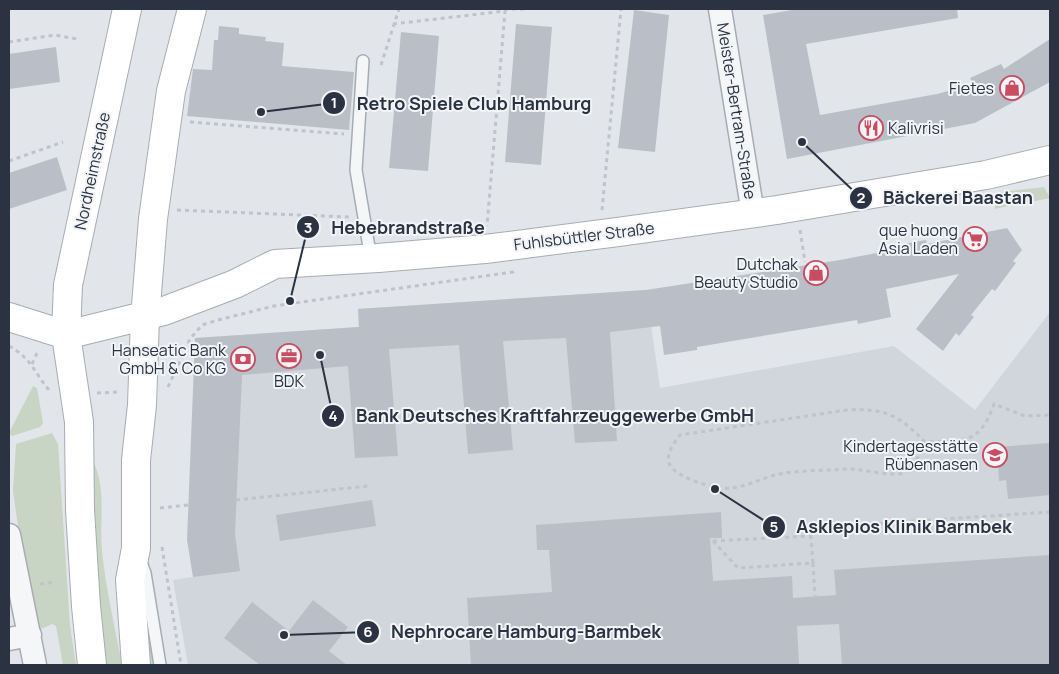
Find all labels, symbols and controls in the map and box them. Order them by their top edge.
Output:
street label: Meister-Bertram-Straße [712,21,762,201]
shop icon: Fietes [999,75,1025,101]
place label: Fietes [949,77,994,99]
callout: Retro Spiele Club Hamburg [321,87,601,120]
text: Retro Spiele Club Hamburg [357,91,591,115]
text: 1 [331,92,337,113]
street label: Nordheimstraße [69,110,115,232]
restaurant icon: Kalivrisi [858,115,884,141]
place label: Kalivrisi [888,117,944,139]
callout: Bäckerei Baastan [848,181,1043,214]
text: Bäckerei Baastan [883,185,1033,209]
text: 2 [857,187,866,208]
callout: Hebebrandstraße [296,211,494,244]
text: Hebebrandstraße [331,215,485,239]
street label: Fuhlsbüttler Straße [512,216,656,256]
text: 3 [304,217,312,238]
place label: que huong Asia Laden [878,219,958,259]
supermarket icon: que huong Asia Laden [962,226,988,252]
place label: Dutchak Beauty Studio [694,253,799,293]
shop icon: Dutchak Beauty Studio [803,260,829,286]
place label: Hanseatic Bank GmbH & Co KG [112,339,227,379]
office icon: BDK [276,343,302,369]
bank icon: Hanseatic Bank GmbH & Co KG [230,346,256,372]
place label: BDK [274,370,305,392]
callout: Bank Deutsches Kraftfahrzeuggewerbe GmbH [321,399,764,432]
text: Bank Deutsches Kraftfahrzeuggewerbe GmbH [356,403,754,427]
text: 4 [328,405,338,426]
place label: Kindertagesstätte Rübennasen [843,435,978,475]
school or university icon: Kindertagesstätte Rübennasen [982,442,1008,468]
callout: Asklepios Klinik Barmbek [761,510,1022,543]
text: Asklepios Klinik Barmbek [796,514,1013,538]
text: 5 [770,516,779,537]
callout: Nephrocare Hamburg-Barmbek [356,616,671,649]
text: Nephrocare Hamburg-Barmbek [391,619,662,643]
text: 6 [363,621,373,642]

